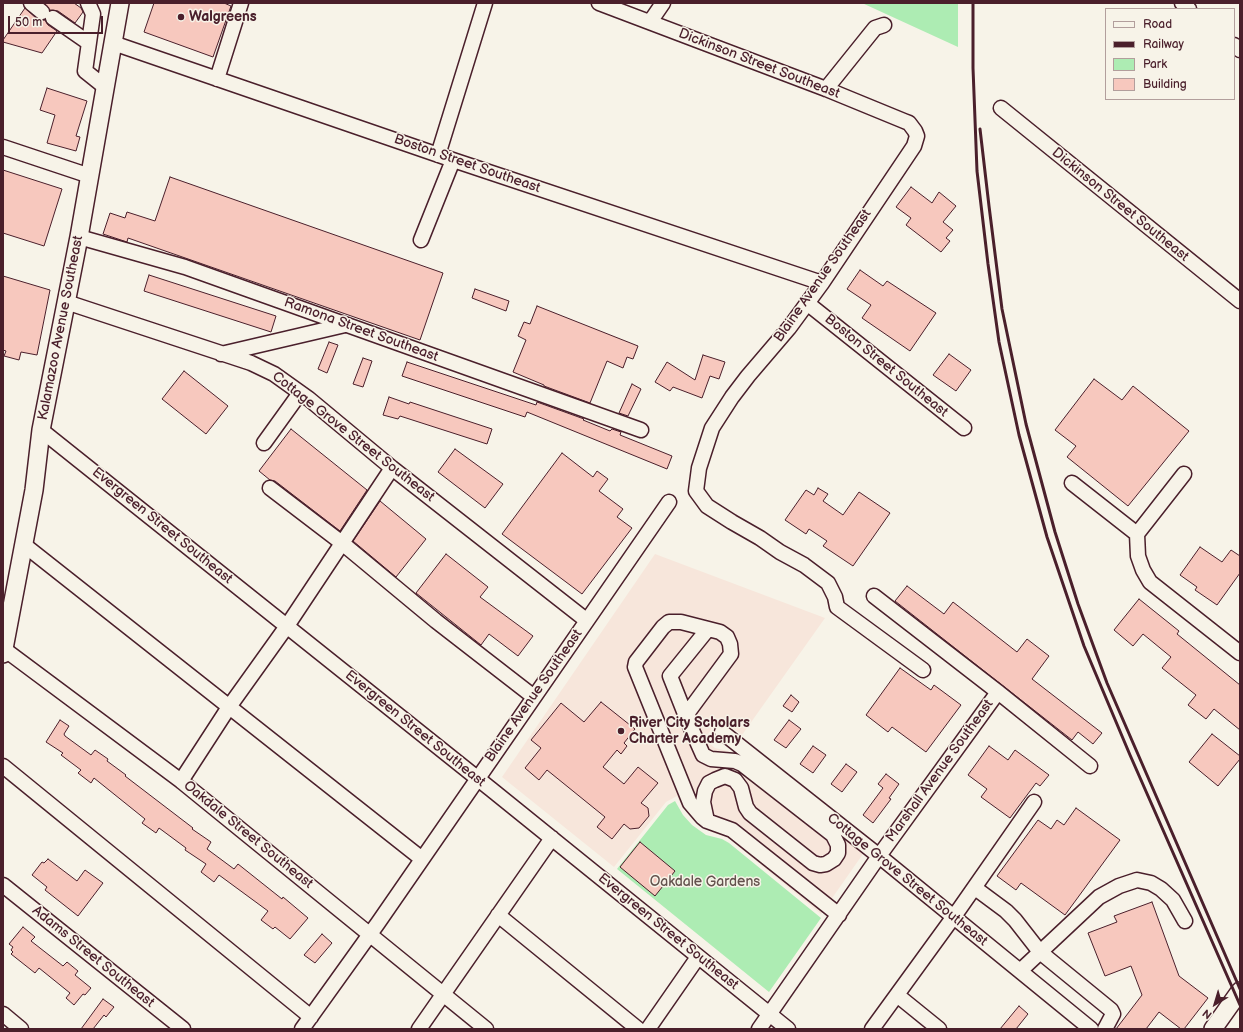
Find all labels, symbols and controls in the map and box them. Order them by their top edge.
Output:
scale bar [10,8,105,34]
legend [1105,8,1235,100]
place label: Walgreens [189,9,257,25]
marker: Walgreens [176,12,186,22]
text: 50 m [15,15,42,30]
text: Road [1143,17,1172,32]
street label: Dickinson Street Southeast [676,25,842,103]
text: Railway [1143,37,1184,52]
text: Park [1143,57,1167,72]
text: Building [1143,77,1187,92]
street label: Boston Street Southeast [392,131,542,197]
street label: Dickinson Street Southeast [1048,145,1192,265]
street label: Blaine Avenue Southeast [771,206,875,346]
street label: Kalamazoo Avenue Southeast [35,234,87,422]
street label: Ramona Street Southeast [282,294,440,366]
street label: Boston Street Southeast [821,311,951,421]
street label: Cottage Grove Street Southeast [268,368,438,506]
street label: Evergreen Street Southeast [88,464,236,588]
street label: Blaine Avenue Southeast [482,626,586,766]
street label: Evergreen Street Southeast [341,667,489,791]
street label: Marshall Avenue Southeast [883,696,997,846]
place label: River City Scholars Charter Academy [629,715,750,748]
marker: River City Scholars Charter Academy [616,726,626,736]
street label: Oakdale Street Southeast [180,778,316,892]
street label: Cottage Grove Street Southeast [823,810,991,950]
street label: Evergreen Street Southeast [594,870,742,994]
park label: Oakdale Gardens [650,874,760,890]
street label: Adams Street Southeast [29,903,157,1011]
north arrow [1195,984,1235,1024]
text: N [1200,1006,1215,1022]

